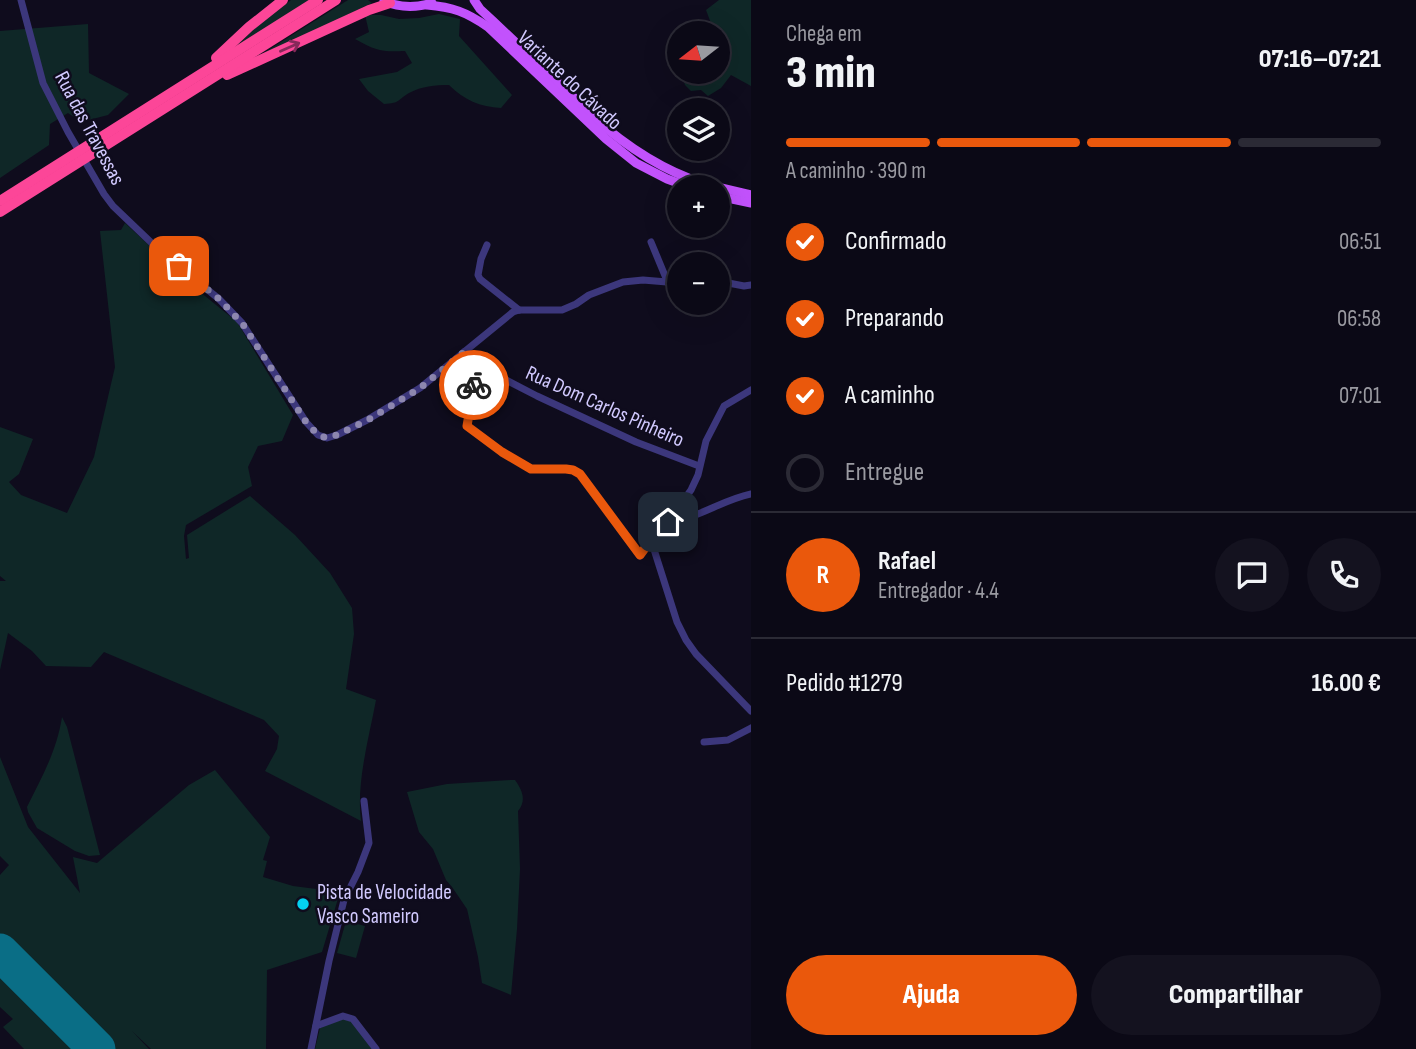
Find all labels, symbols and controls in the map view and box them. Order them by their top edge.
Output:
text: Chega em [786,20,862,48]
north arrow [667,21,730,84]
map controls [667,21,730,315]
street label: Variante do Cávado [512,26,627,135]
one-way arrow [279,40,300,53]
text: 07:16–07:21 [1259,44,1381,75]
text: 3 min [786,46,876,101]
street label: Rua das Travessas [49,67,130,189]
button: layers [667,98,730,161]
text: A caminho · 390 m [786,157,926,185]
button: + [667,175,730,238]
icon: check [786,223,824,261]
text: Confirmado [845,226,946,257]
text: 06:51 [1339,228,1381,256]
pin [149,236,209,296]
icon: bag [160,247,198,285]
button: − [667,252,730,315]
icon: check [786,300,824,338]
text: Preparando [845,303,944,334]
text: 06:58 [1337,305,1381,333]
courier [439,350,509,420]
street label: Rua Dom Carlos Pinheiro [522,360,688,453]
icon: bike [455,366,493,404]
icon: check [786,377,824,415]
text: A caminho [845,380,935,411]
text: 07:01 [1339,382,1381,410]
text: Entregue [845,457,924,488]
pin [638,492,698,552]
icon: home [649,503,687,541]
button: chat [1215,538,1289,612]
button: phone [1307,538,1381,612]
text: Rafael [878,546,936,577]
text: R [817,560,829,591]
text: Entregador · 4.4 [878,577,999,605]
text: Pedido #1279 [786,668,903,699]
text: 16.00 € [1312,668,1381,699]
place label: Pista de Velocidade Vasco Sameiro [317,880,452,929]
marker: Pista de Velocidade Vasco Sameiro [295,896,311,912]
button: Ajuda [786,955,1077,1035]
button: Compartilhar [1091,955,1381,1035]

